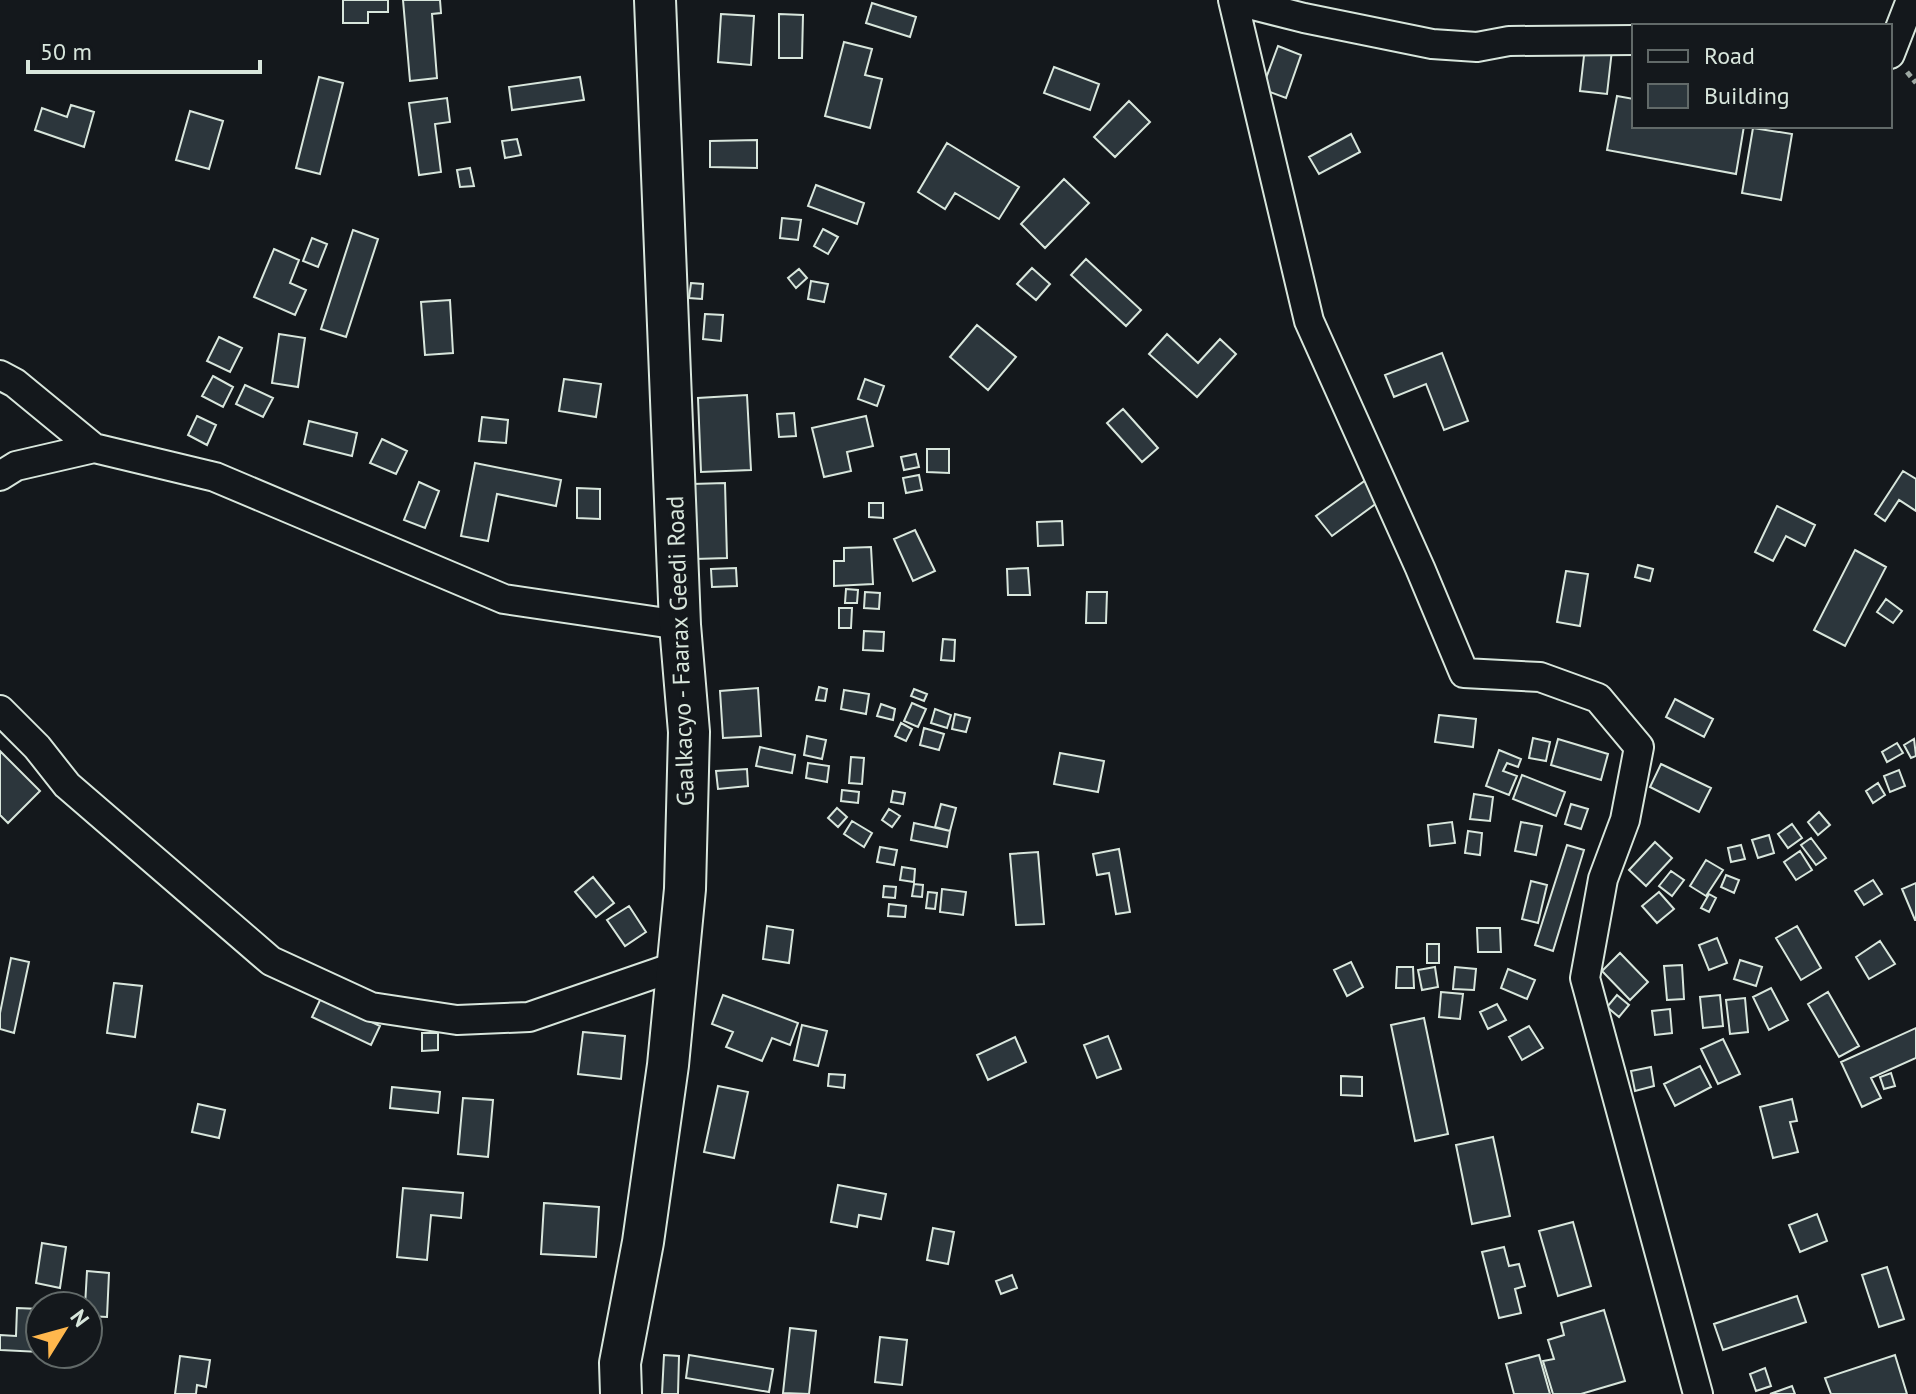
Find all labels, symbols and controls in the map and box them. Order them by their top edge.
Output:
scale bar [28,24,260,74]
legend [1632,24,1892,128]
text: 50 m [40,36,92,67]
text: Road [1704,40,1755,71]
text: Building [1704,80,1790,111]
street label: Gaalkacyo - Faarax Geedi Road [659,495,701,807]
north arrow [24,1290,104,1370]
text: N [64,1304,96,1332]

